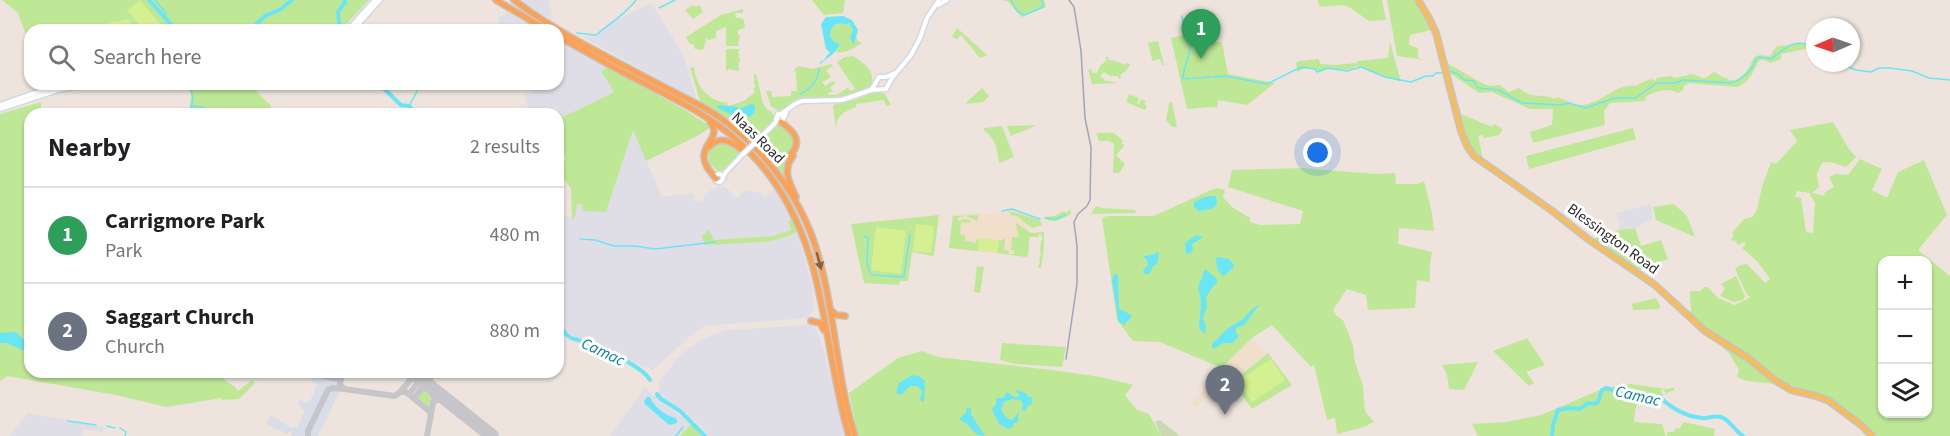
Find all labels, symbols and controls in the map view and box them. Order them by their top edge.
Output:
pin: 1 [1182,10,1220,59]
north arrow [1806,18,1860,72]
search box [24,24,564,90]
icon: search [45,41,78,74]
text: Search here [93,41,201,73]
street label: Naas Road [727,107,789,169]
text: Nearby [48,129,131,166]
text: 2 results [470,133,540,161]
your location [1303,138,1332,167]
street label: Blessington Road [1563,199,1663,279]
text: Carrigmore Park [105,205,265,237]
text: 1 [62,221,73,249]
text: 480 m [490,221,540,249]
text: Park [105,237,142,265]
one-way arrow [815,252,824,270]
map controls [1878,256,1932,418]
button: + [1878,256,1932,310]
text: Saggart Church [105,301,254,333]
button: − [1878,310,1932,364]
text: 2 [62,317,73,345]
text: 880 m [490,317,540,345]
water label: Camac [578,332,628,372]
text: Church [105,333,165,361]
button: layers [1878,364,1932,418]
pin: 2 [1206,366,1244,415]
water label: Camac [1613,380,1663,412]

